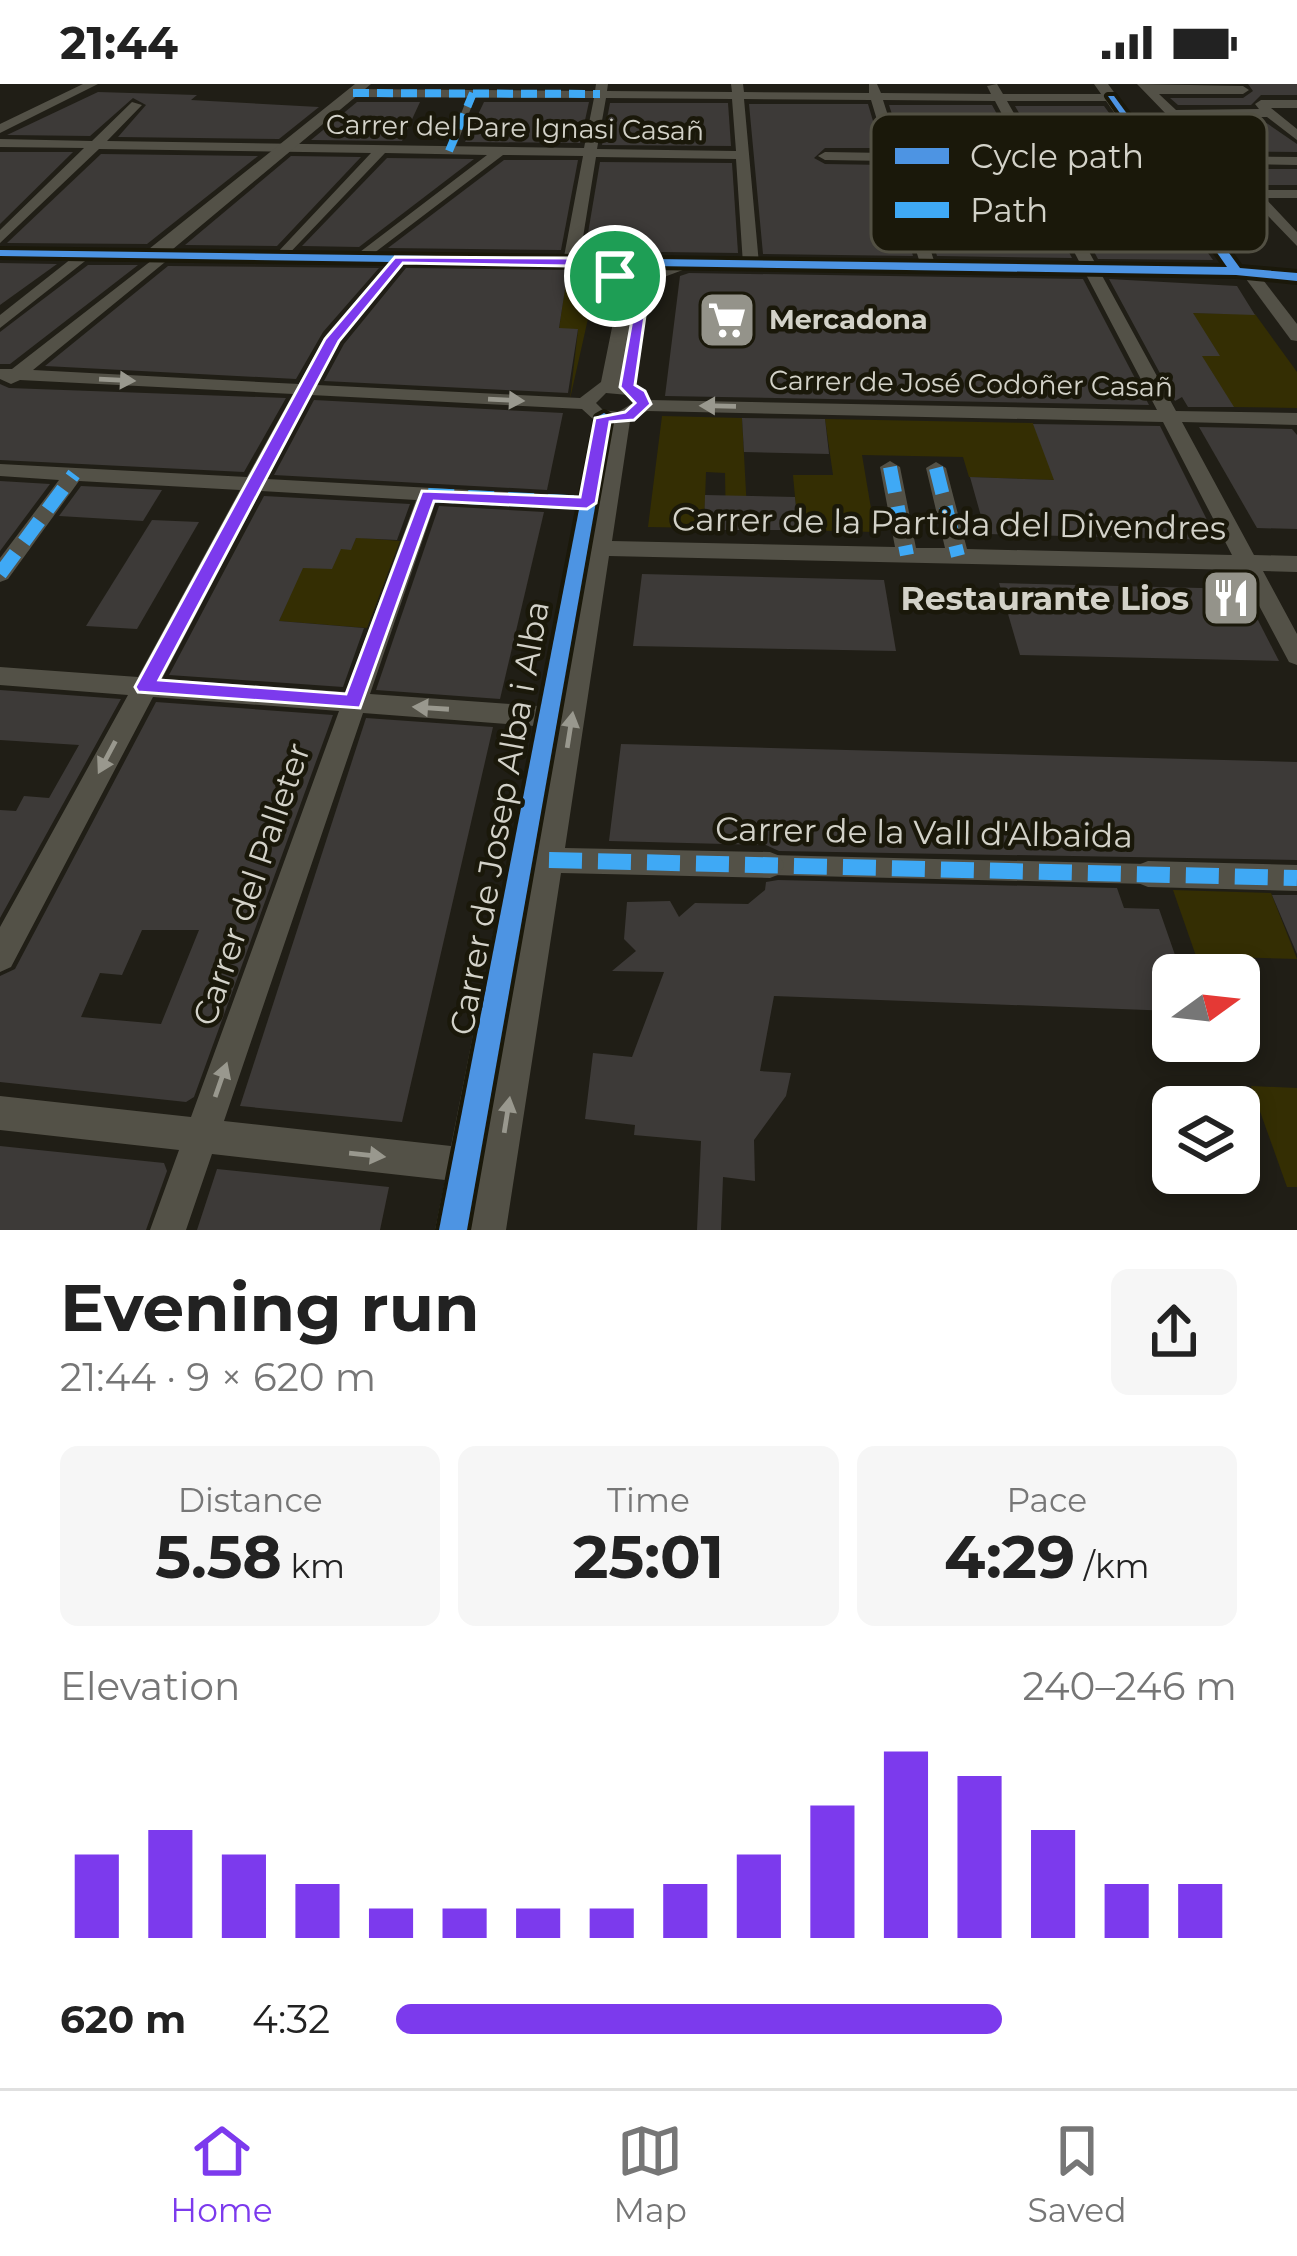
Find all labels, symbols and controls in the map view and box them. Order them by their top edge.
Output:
text: 21:44 [60,15,178,70]
street label: Carrer del Pare Ignasi Casañ [326,108,705,147]
legend [871,114,1267,252]
text: Cycle path [970,136,1144,176]
text: Path [970,190,1048,230]
pin [564,225,666,327]
icon: arrive [582,243,648,309]
supermarket icon: Mercadona [696,289,758,351]
place label: Mercadona [769,303,928,336]
street label: Carrer de José Codoñer Casañ [769,363,1173,404]
one-way arrow [99,371,137,390]
one-way arrow [488,391,526,410]
one-way arrow [698,396,736,416]
street label: Carrer de la Partida del Divendres [672,498,1226,548]
restaurant icon: Restaurante Lios [1200,567,1262,629]
place label: Restaurante Lios [901,578,1189,618]
street label: Carrer de Josep Alba i Alba [441,598,557,1038]
one-way arrow [412,698,449,717]
one-way arrow [561,710,580,748]
street label: Carrer del Palleter [184,737,318,1031]
one-way arrow [97,739,118,774]
street label: Carrer de la Vall d'Albaida [715,808,1133,856]
north arrow [1152,954,1260,1062]
map controls [1152,954,1260,1194]
one-way arrow [212,1061,231,1098]
button: layers [1152,1086,1260,1194]
one-way arrow [498,1095,517,1133]
one-way arrow [349,1145,386,1164]
text: Evening run [60,1267,480,1348]
button: share [1111,1269,1237,1395]
text: 21:44 · 9 × 620 m [60,1353,376,1401]
text: Distance [178,1480,323,1520]
text: Time [607,1480,690,1520]
text: Pace [1006,1480,1087,1520]
text: 5.58 [155,1520,282,1593]
text: 25:01 [573,1520,724,1593]
text: 4:29 [944,1520,1075,1593]
text: km [282,1546,345,1586]
text: /km [1075,1546,1150,1586]
text: Elevation [60,1662,240,1710]
text: 240–246 m [1022,1662,1237,1710]
text: 620 m [60,1995,186,2043]
text: 4:32 [252,1995,330,2043]
tab: Home [170,2118,273,2230]
tab: Map [613,2118,687,2230]
tab: Saved [1028,2118,1127,2230]

